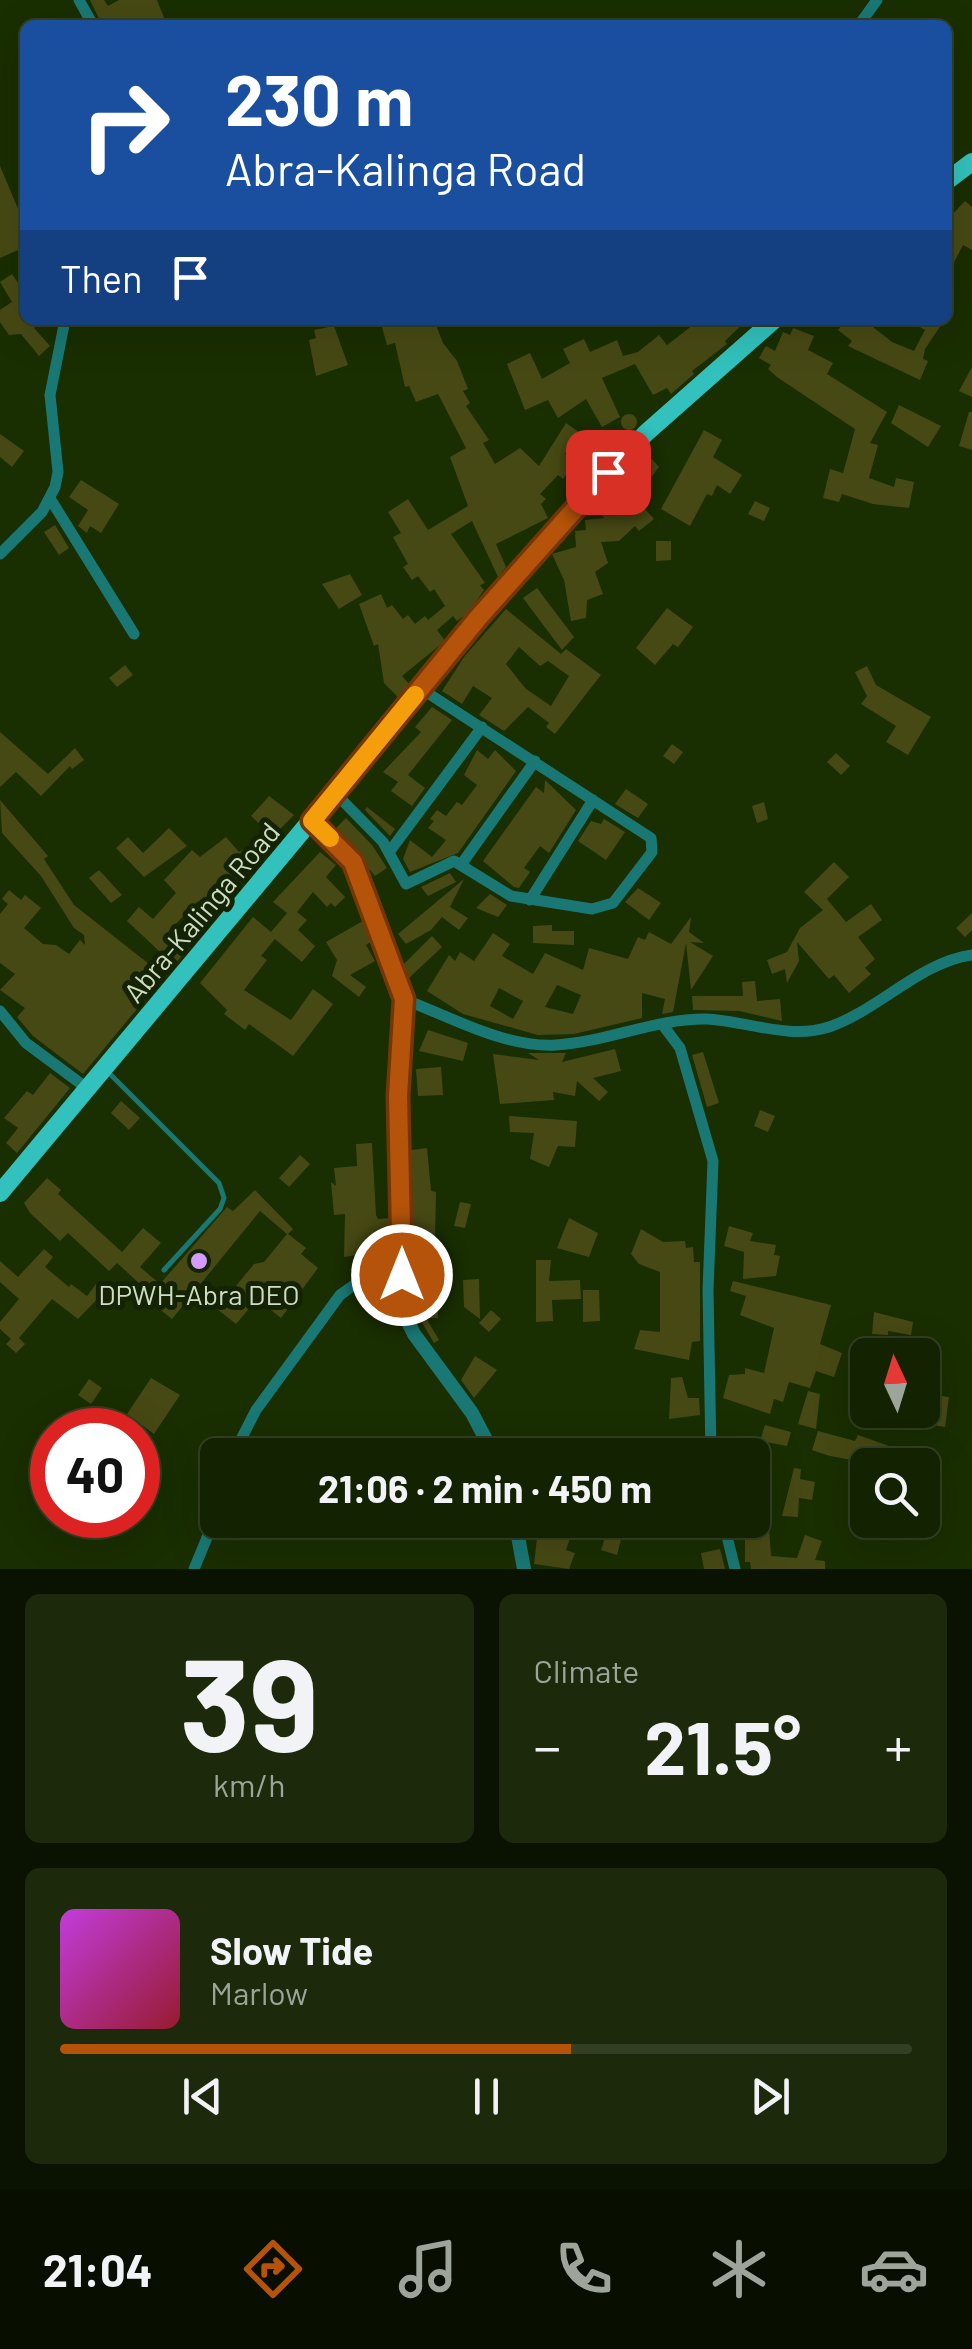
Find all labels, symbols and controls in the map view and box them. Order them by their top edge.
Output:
text: 230 m [225,56,413,140]
icon: right [60,60,190,190]
text: Abra-Kalinga Road [225,141,586,195]
icon: arrive [163,250,218,305]
text: Then [60,255,143,301]
pin [566,430,651,515]
icon: arrive [581,445,636,500]
street label: Abra-Kalinga Road [116,815,286,1009]
position arrow [350,1223,454,1327]
marker: DPWH-Abra DEO [188,1250,210,1272]
place label: DPWH-Abra DEO [98,1277,300,1311]
north arrow [850,1338,940,1428]
map controls [850,1338,940,1538]
speed limit sign: 40 [30,1408,160,1538]
button: search [850,1448,940,1538]
text: 21:06 · 2 min · 450 m [318,1465,652,1511]
text: 39 [180,1622,319,1778]
text: Climate [534,1651,639,1689]
text: 21.5° [644,1700,801,1790]
text: − [534,1712,561,1778]
text: + [884,1712,912,1778]
text: km/h [213,1765,285,1803]
text: Slow Tide [210,1927,373,1973]
text: Marlow [210,1973,308,2011]
icon: previous [175,2069,230,2124]
icon: pause [459,2069,514,2124]
icon: next [743,2069,798,2124]
icon: directions [238,2234,308,2304]
icon: music [393,2234,463,2304]
icon: phone [549,2234,619,2304]
icon: climate [704,2234,774,2304]
icon: car [859,2234,929,2304]
text: 21:04 [43,2242,153,2296]

